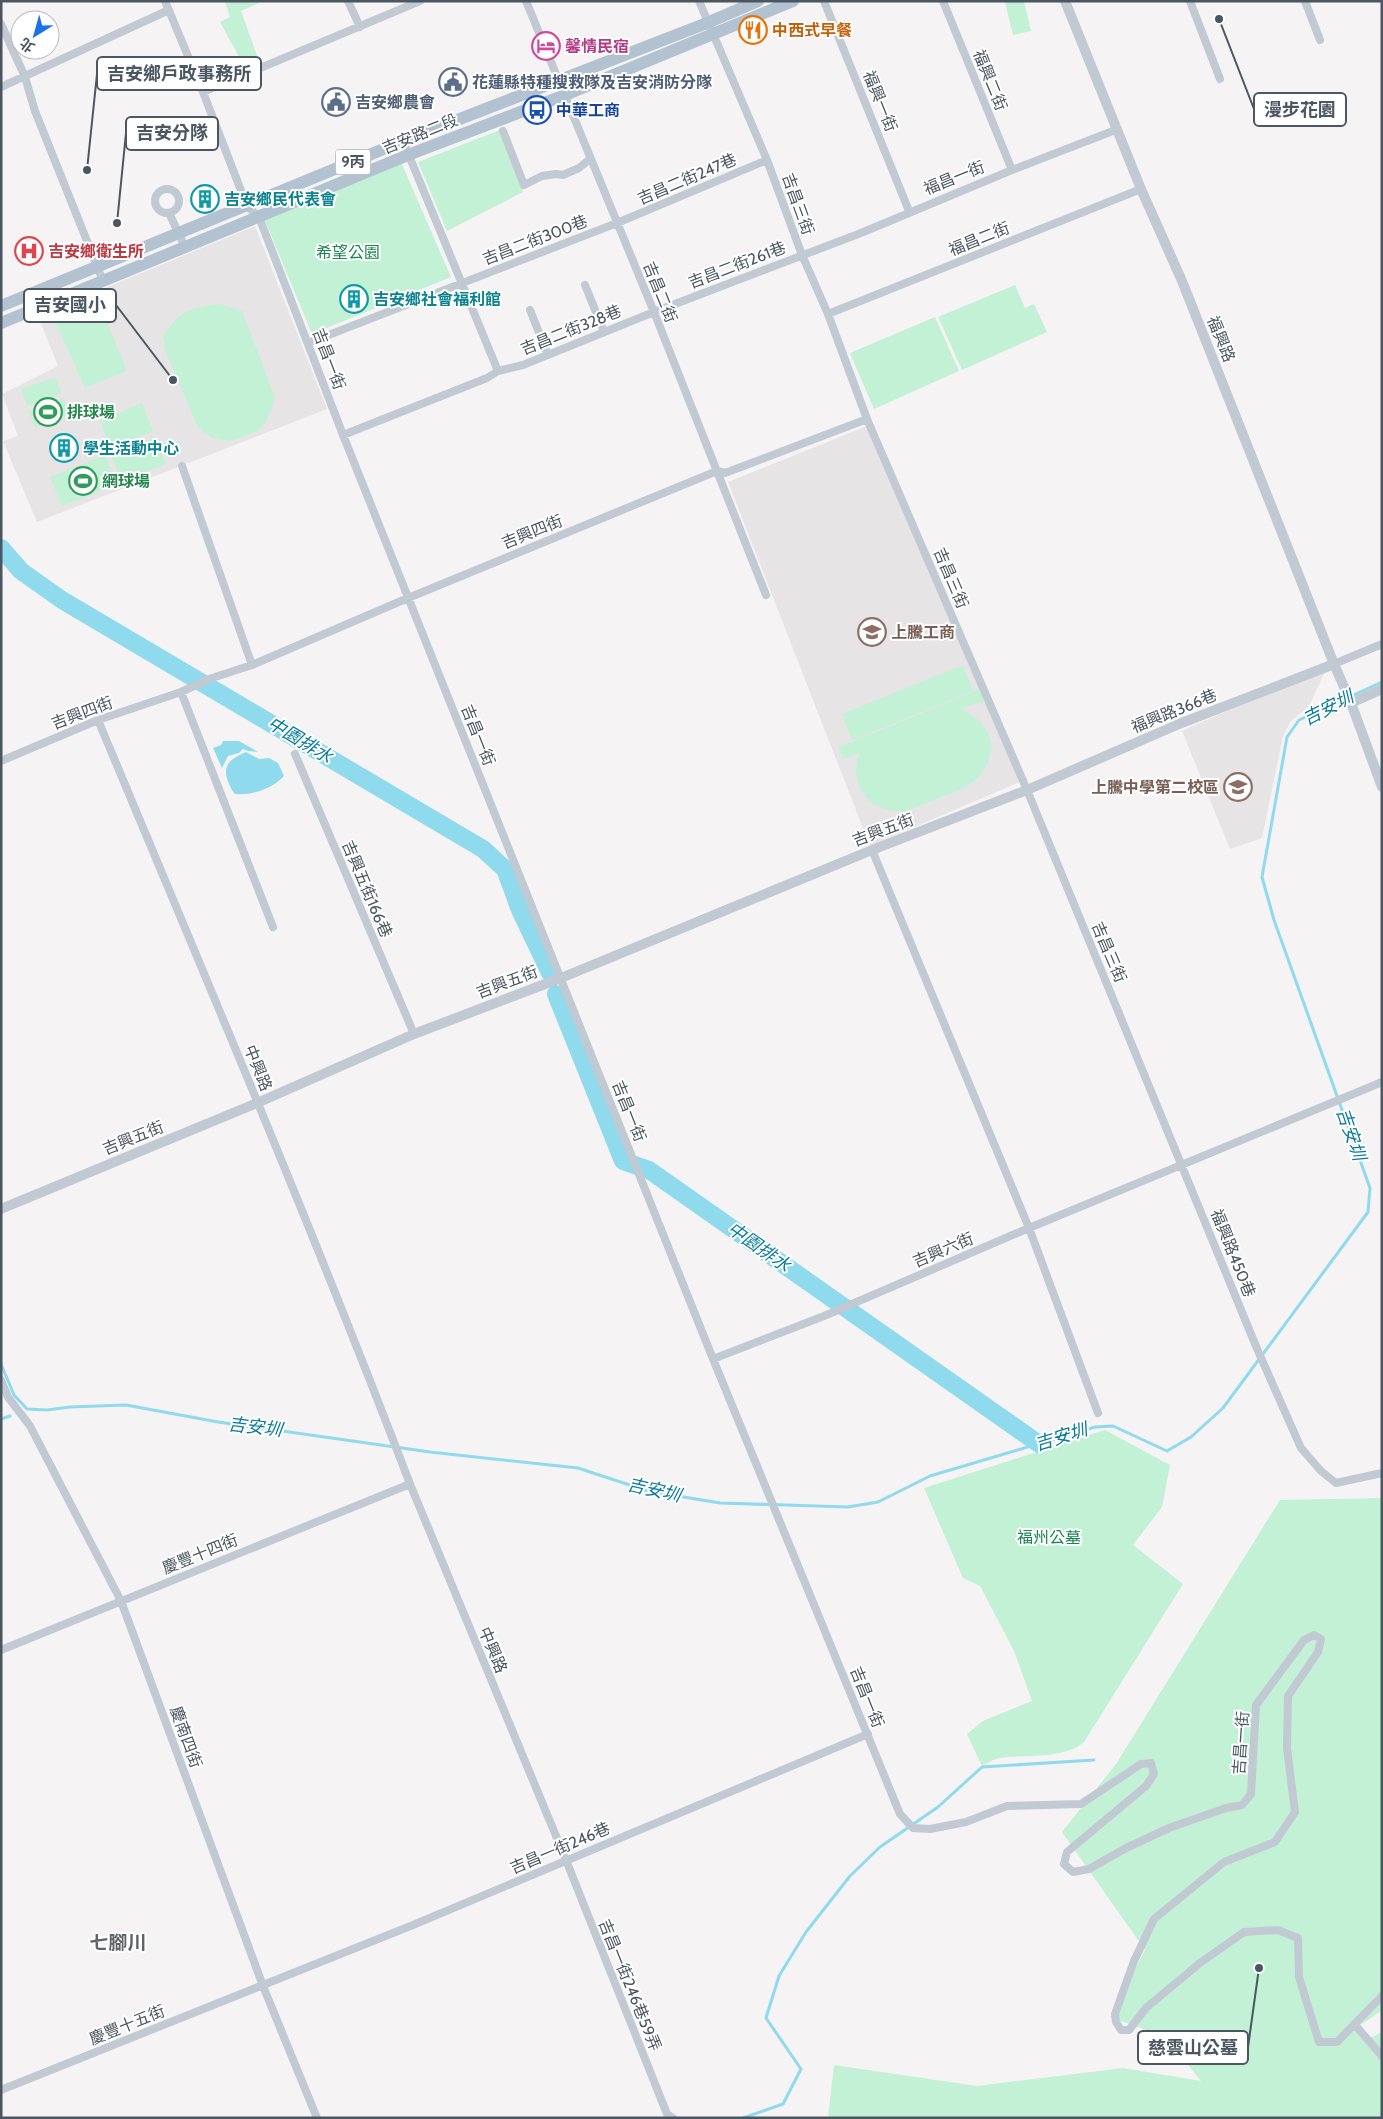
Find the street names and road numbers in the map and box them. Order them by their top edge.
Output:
street label: 福興二街 [969,47,1011,113]
street label: 福興一街 [859,68,901,134]
street label: 吉安路二段 [379,110,461,158]
road number: 9丙 [336,150,370,174]
street label: 吉昌二街247巷 [635,150,739,208]
street label: 福昌一街 [921,157,987,199]
street label: 吉昌三街 [778,171,818,237]
street label: 吉昌二街300巷 [480,211,590,269]
street label: 福昌二街 [946,218,1012,260]
street label: 吉昌二街261巷 [686,238,788,292]
street label: 吉昌二街 [639,259,681,325]
street label: 吉昌二街328巷 [518,301,624,359]
street label: 福興路 [1203,313,1239,365]
street label: 吉昌一街 [309,326,349,392]
street label: 吉興四街 [499,511,565,553]
street label: 吉昌三街 [930,545,972,611]
street label: 福興路366巷 [1128,685,1220,737]
street label: 吉興四街 [49,693,115,733]
street label: 吉昌一街 [457,702,499,768]
street label: 吉興五街 [850,810,916,850]
street label: 吉興五街166巷 [338,838,396,940]
street label: 吉昌三街 [1088,919,1130,985]
street label: 吉興五街 [474,962,540,1002]
street label: 中興路 [240,1042,276,1094]
street label: 吉昌一街 [608,1078,650,1144]
street label: 吉興五街 [100,1117,166,1159]
street label: 福興路450巷 [1207,1206,1259,1300]
street label: 吉興六街 [910,1229,976,1271]
street label: 慶豐十四街 [159,1530,241,1578]
street label: 中興路 [475,1624,511,1676]
street label: 吉昌一街 [846,1664,888,1730]
street label: 慶南四街 [166,1704,206,1770]
street label: 吉昌一街 [1229,1710,1253,1776]
street label: 吉昌一街246巷 [507,1818,613,1878]
street label: 吉昌一街246巷59弄 [595,1916,665,2054]
street label: 慶豐十五街 [86,2001,168,2049]

